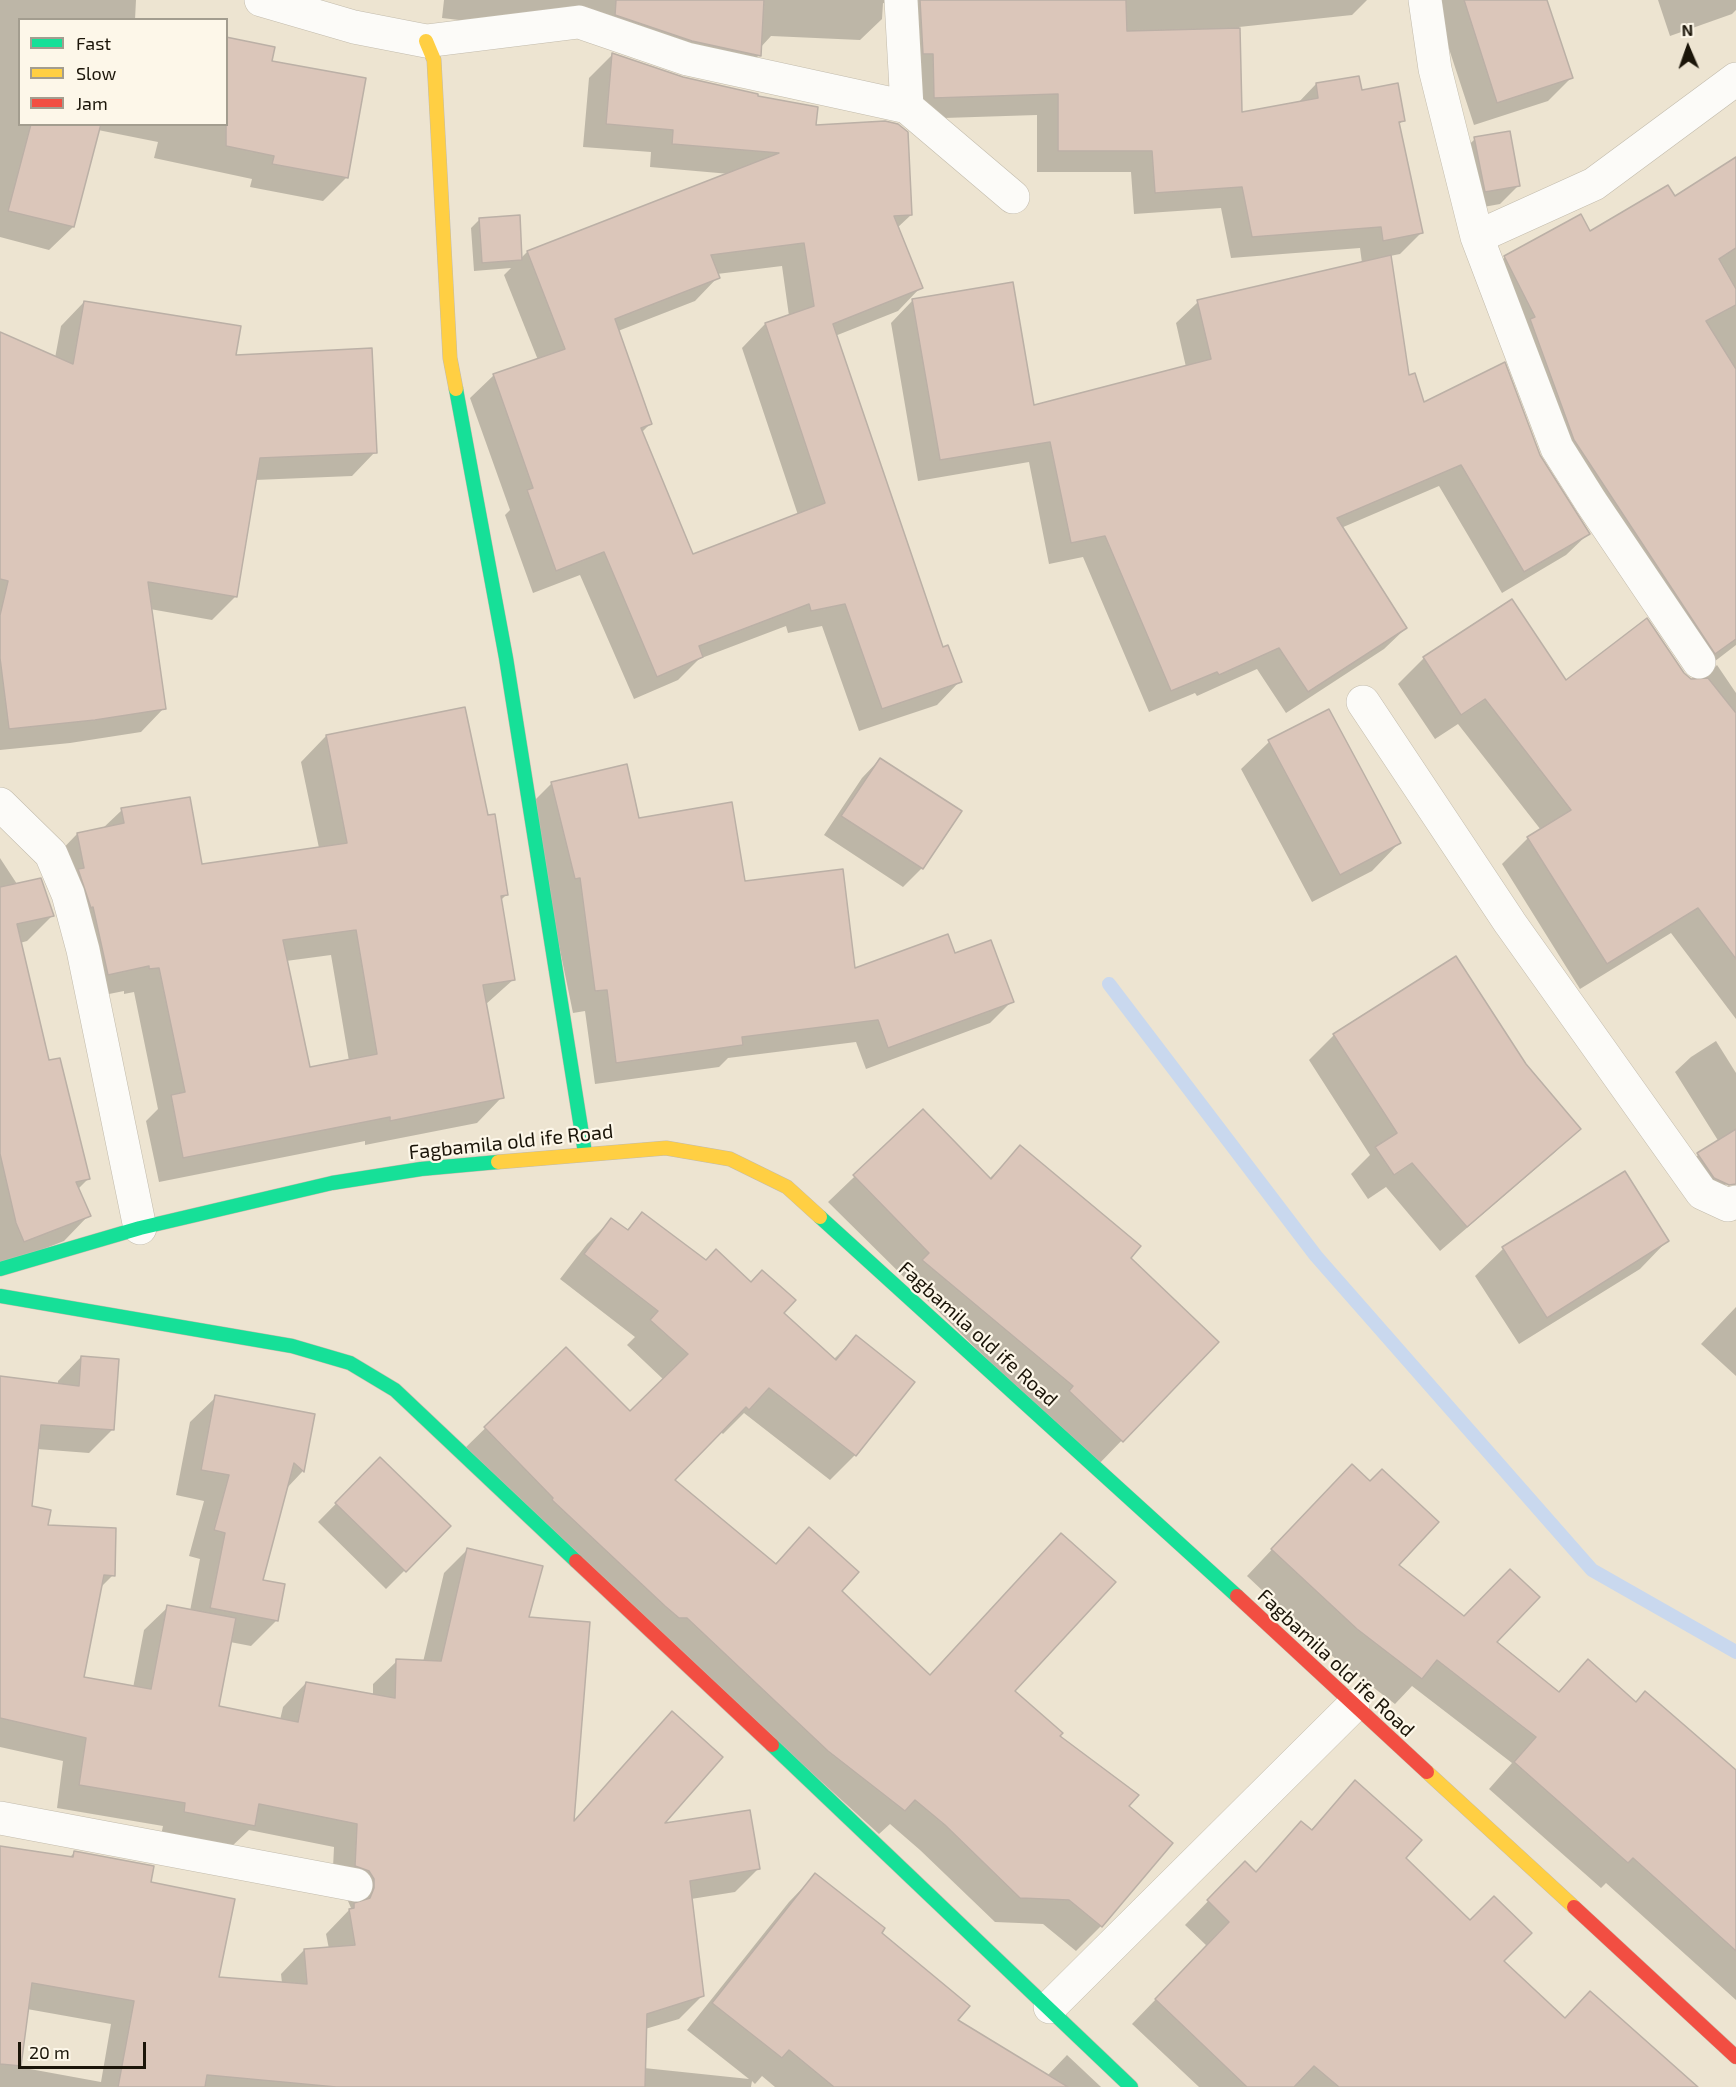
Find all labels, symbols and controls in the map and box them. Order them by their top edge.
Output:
legend [18,18,228,126]
north arrow [1658,18,1718,78]
text: N [1681,20,1693,39]
text: Fast [76,32,111,54]
text: Slow [76,62,116,84]
text: Jam [76,92,108,114]
street label: Fagbamila old ife Road [408,1119,614,1165]
street label: Fagbamila old ife Road [894,1256,1062,1412]
street label: Fagbamila old ife Road [1253,1584,1419,1742]
scale bar [21,2030,148,2068]
text: 20 m [29,2041,70,2063]

